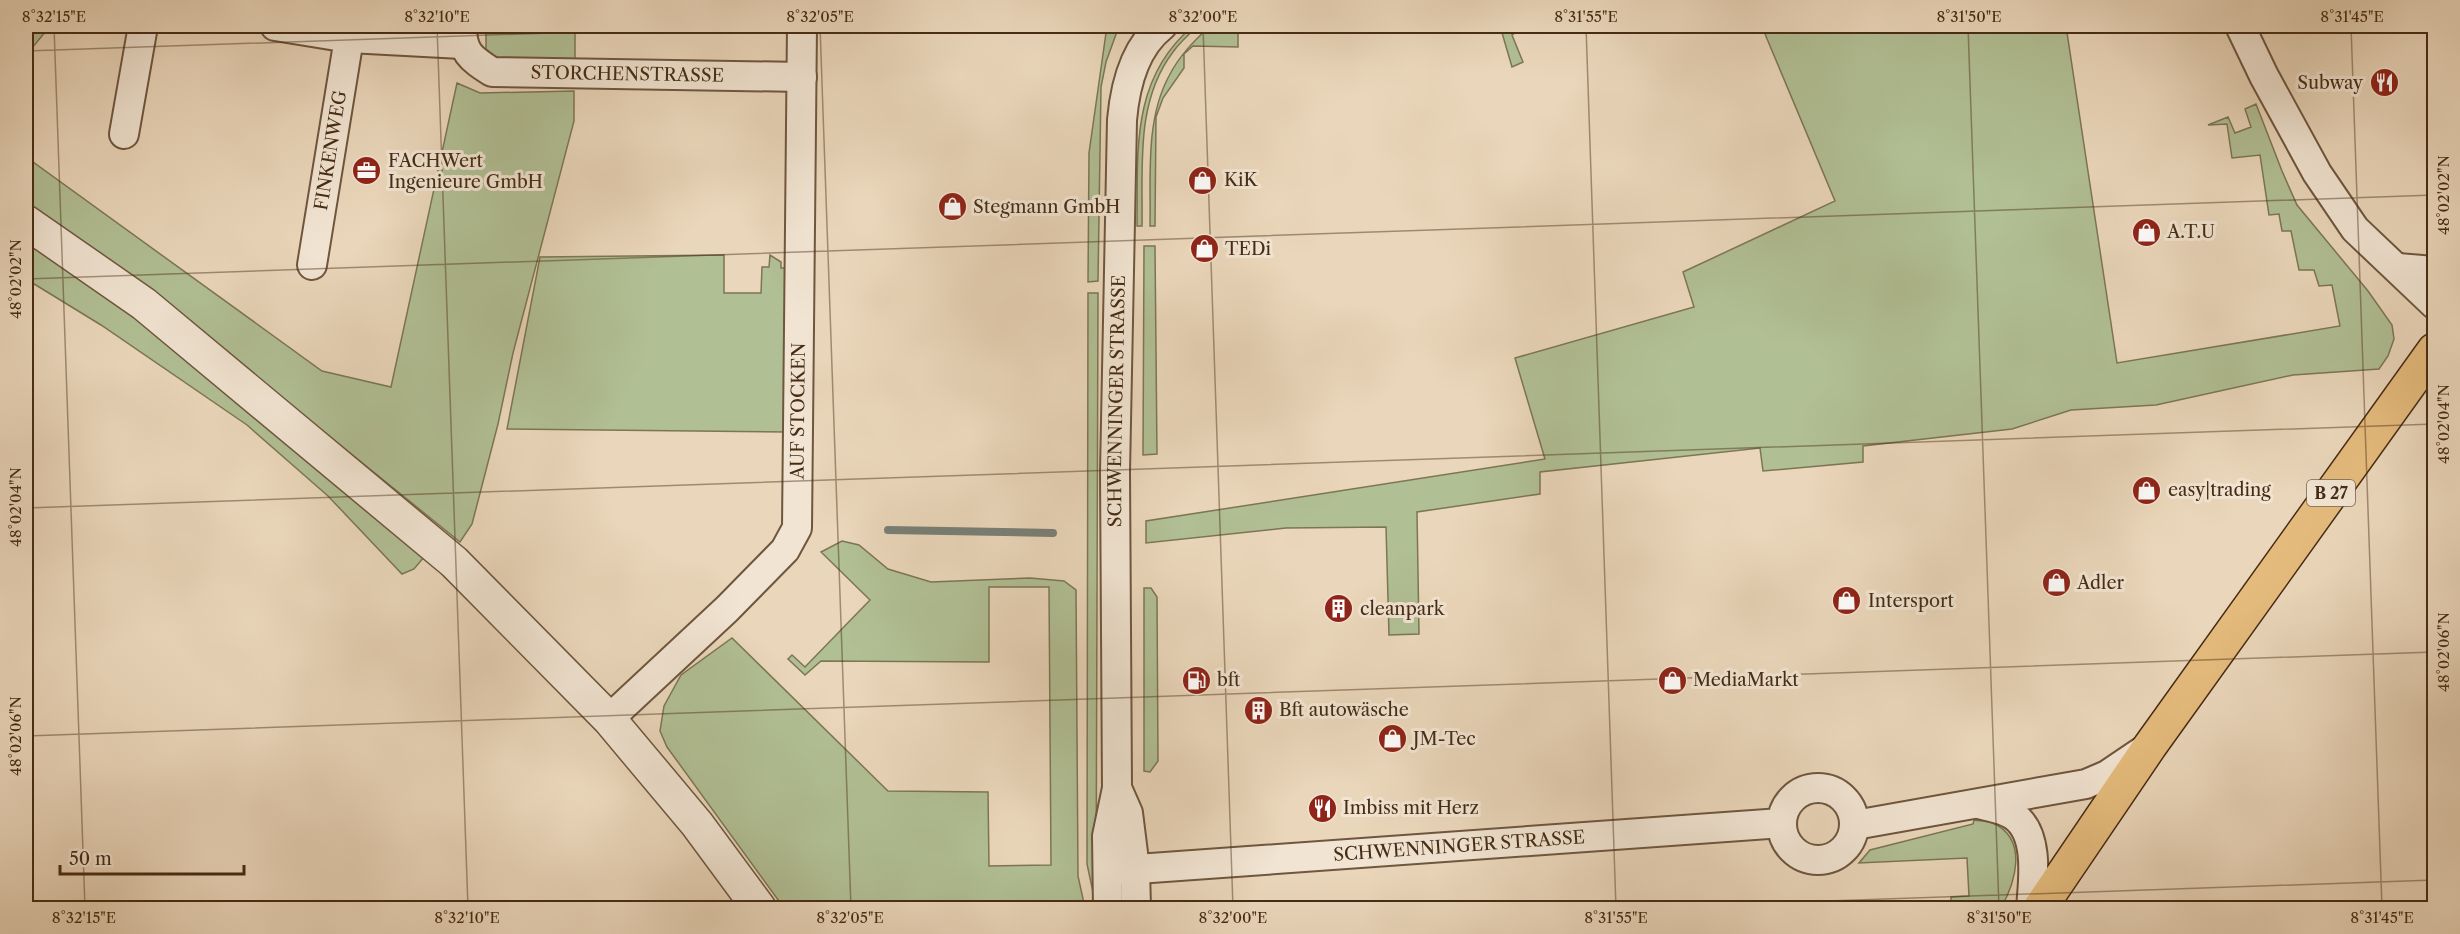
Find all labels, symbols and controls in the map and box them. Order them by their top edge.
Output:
text: 8°32'15"E [22,7,86,26]
text: 8°32'10"E [404,7,470,26]
text: 8°32'05"E [786,7,854,26]
text: 8°32'00"E [1169,7,1237,26]
text: 8°31'55"E [1554,7,1618,26]
text: 8°31'50"E [1936,7,2002,26]
text: 8°31'45"E [2320,7,2384,26]
street label: STORCHENSTRASSE [530,62,724,87]
restaurant icon: Subway [2368,67,2400,99]
place label: Subway [2297,72,2364,94]
street label: FINKENWEG [310,88,351,212]
place label: FACHWert Ingenieure GmbH [388,150,543,193]
office icon: FACHWert Ingenieure GmbH [351,155,383,187]
text: 48°02'02"N [2434,155,2453,235]
shop icon: KiK [1187,164,1219,196]
place label: KiK [1224,169,1258,191]
shop icon: Stegmann GmbH [936,191,968,223]
place label: Stegmann GmbH [973,196,1120,218]
shop icon: A.T.U [2130,216,2162,248]
place label: A.T.U [2166,221,2215,243]
shop icon: TEDi [1188,233,1220,265]
place label: TEDi [1225,238,1271,260]
text: 48°02'02"N [6,239,25,319]
street label: SCHWENNINGER STRASSE [1104,275,1130,527]
street label: AUF STOCKEN [786,342,810,481]
text: 48°02'04"N [2434,384,2453,464]
text: 48°02'04"N [6,467,25,547]
shop icon: easy|trading [2131,474,2163,506]
place label: easy|trading [2168,479,2271,501]
road number: B 27 [2307,480,2355,506]
shop icon: Adler [2040,567,2072,599]
place label: Adler [2076,572,2124,594]
shop icon: Intersport [1831,585,1863,617]
place label: Intersport [1868,590,1955,612]
building icon: cleanpark [1323,593,1355,625]
place label: cleanpark [1360,598,1446,620]
text: 48°02'06"N [2434,612,2453,692]
fuel station icon: bft [1180,664,1212,696]
shop icon: MediaMarkt [1656,664,1688,696]
place label: bft [1217,669,1241,691]
place label: MediaMarkt [1693,669,1799,691]
building icon: Bft autowäsche [1242,694,1274,726]
text: 48°02'06"N [6,696,25,776]
place label: Bft autowäsche [1279,699,1409,721]
shop icon: JM-Tec [1376,723,1408,755]
place label: JM-Tec [1410,728,1476,750]
restaurant icon: Imbiss mit Herz [1306,792,1338,824]
place label: Imbiss mit Herz [1343,797,1479,819]
street label: SCHWENNINGER STRASSE [1332,826,1586,866]
scale bar [60,838,244,876]
text: 50 m [69,848,112,870]
text: 8°32'15"E [52,908,116,927]
text: 8°32'10"E [434,908,500,927]
text: 8°32'05"E [816,908,884,927]
text: 8°32'00"E [1199,908,1267,927]
text: 8°31'55"E [1584,908,1648,927]
text: 8°31'50"E [1966,908,2032,927]
text: 8°31'45"E [2350,908,2414,927]

